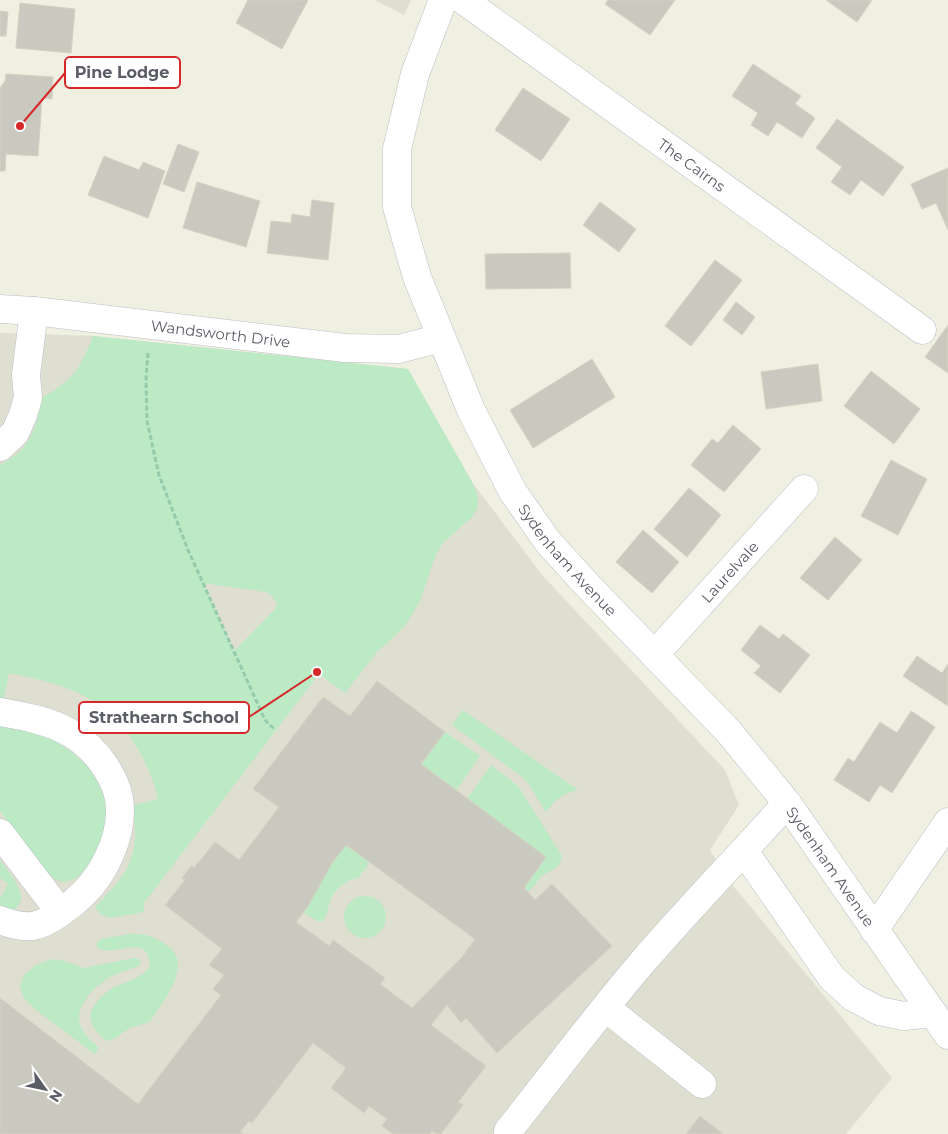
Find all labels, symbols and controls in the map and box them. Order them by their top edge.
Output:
callout: Pine Lodge [65,57,180,88]
text: Pine Lodge [75,63,169,82]
street label: The Cairns [655,134,729,195]
street label: Wandsworth Drive [150,315,291,351]
street label: Sydenham Avenue [515,500,621,620]
street label: Laurelvale [697,537,762,606]
callout: Strathearn School [79,702,249,733]
text: Strathearn School [89,708,239,727]
street label: Sydenham Avenue [783,803,879,930]
north arrow [20,1064,70,1114]
text: N [45,1086,67,1106]

